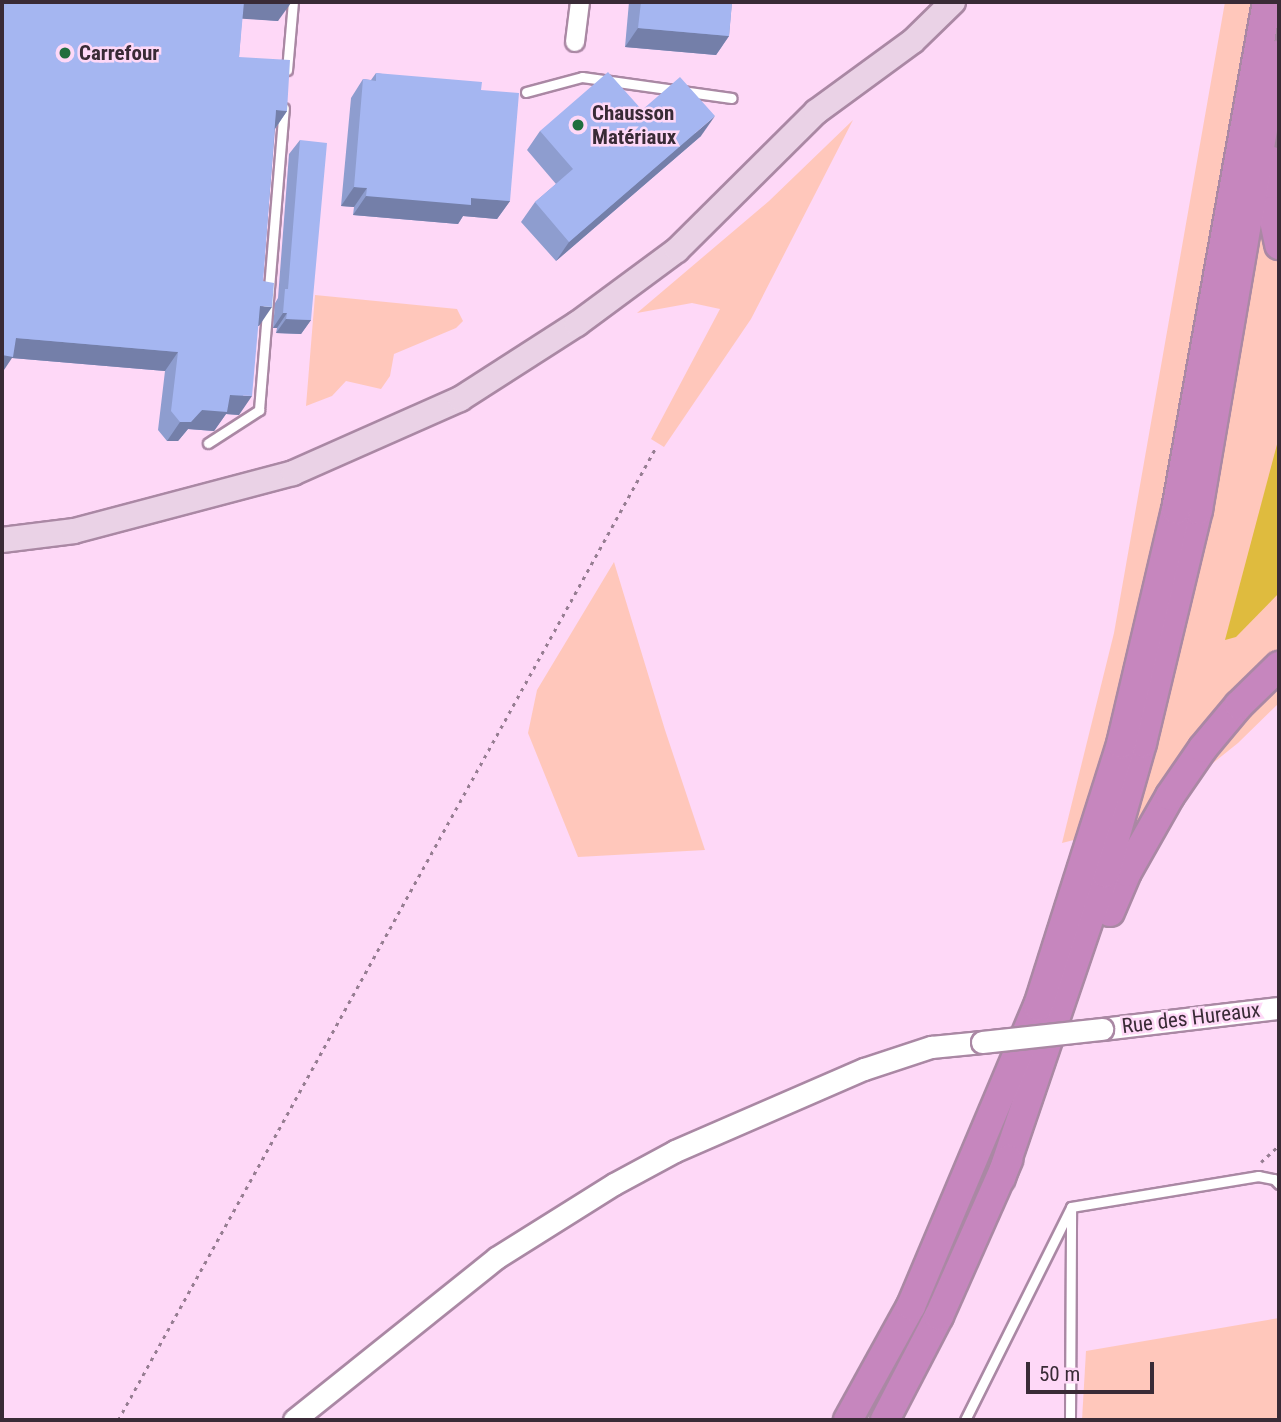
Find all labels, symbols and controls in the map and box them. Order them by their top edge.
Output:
place label: Carrefour [79,40,159,66]
marker: Carrefour [57,45,73,61]
place label: Chausson Matériaux [592,100,676,150]
marker: Chausson Matériaux [570,117,586,133]
street label: Rue des Hureaux [1120,997,1262,1039]
scale bar [1029,1348,1157,1392]
text: 50 m [1039,1362,1080,1386]

